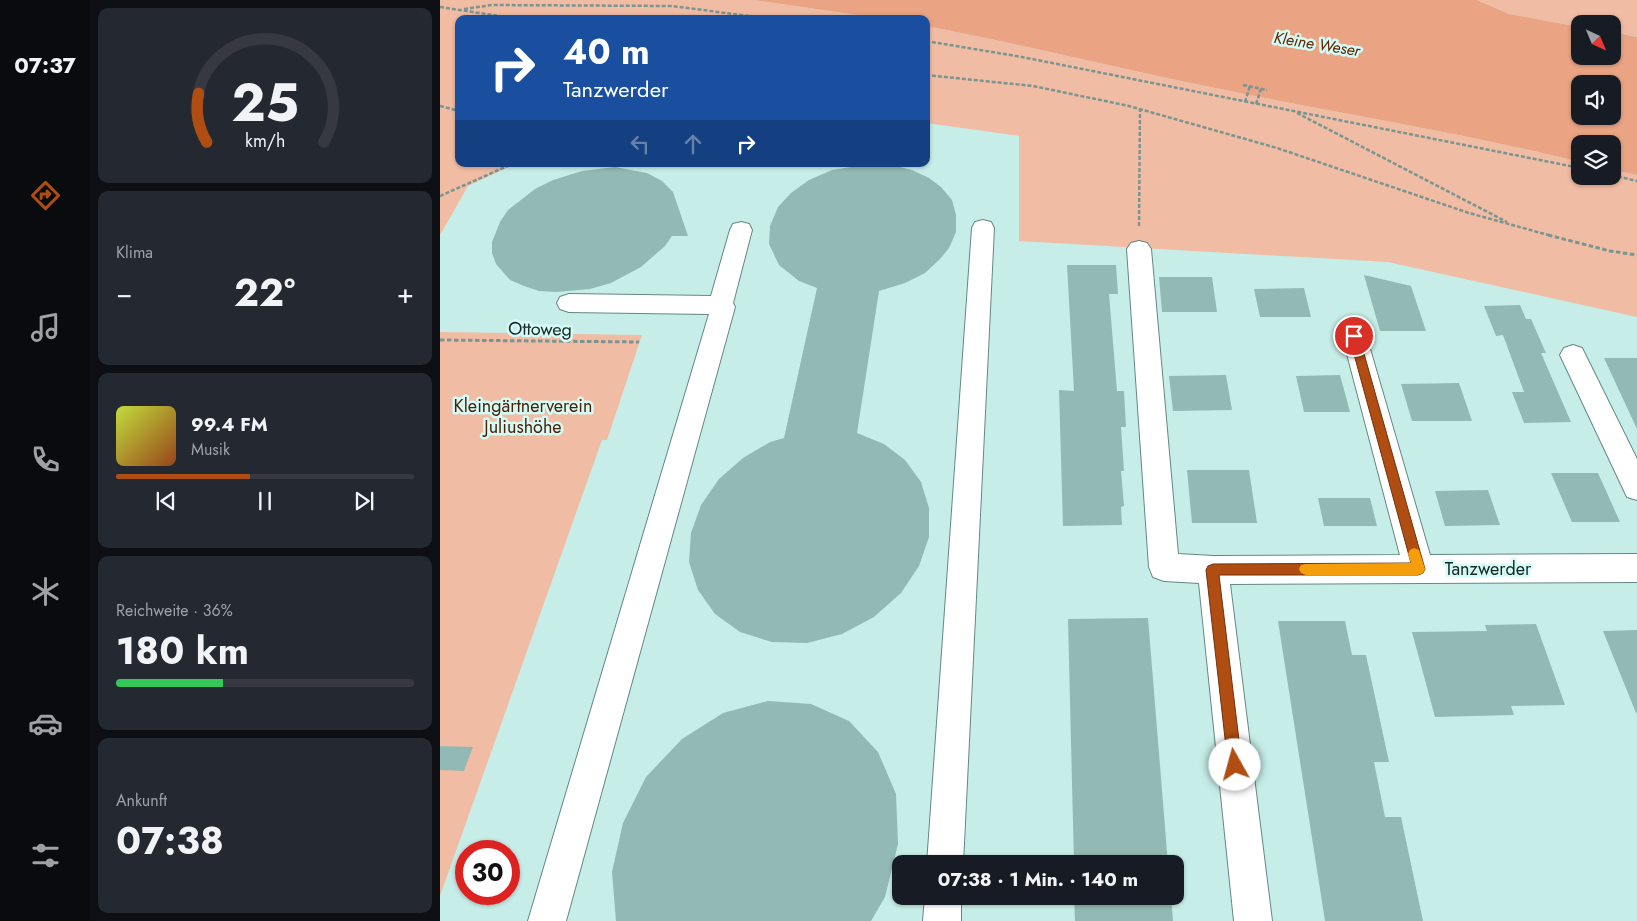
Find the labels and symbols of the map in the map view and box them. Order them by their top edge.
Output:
north arrow [1571,15,1621,65]
water label: Kleine Weser [1272,26,1363,62]
street label: Ottoweg [508,315,572,343]
pin [1333,315,1375,357]
park label: Kleingärtnerverein Juliushöhe [454,393,592,440]
street label: Tanzwerder [1445,556,1532,582]
position arrow [1208,738,1260,790]
speed limit sign: 30 [455,840,520,905]

